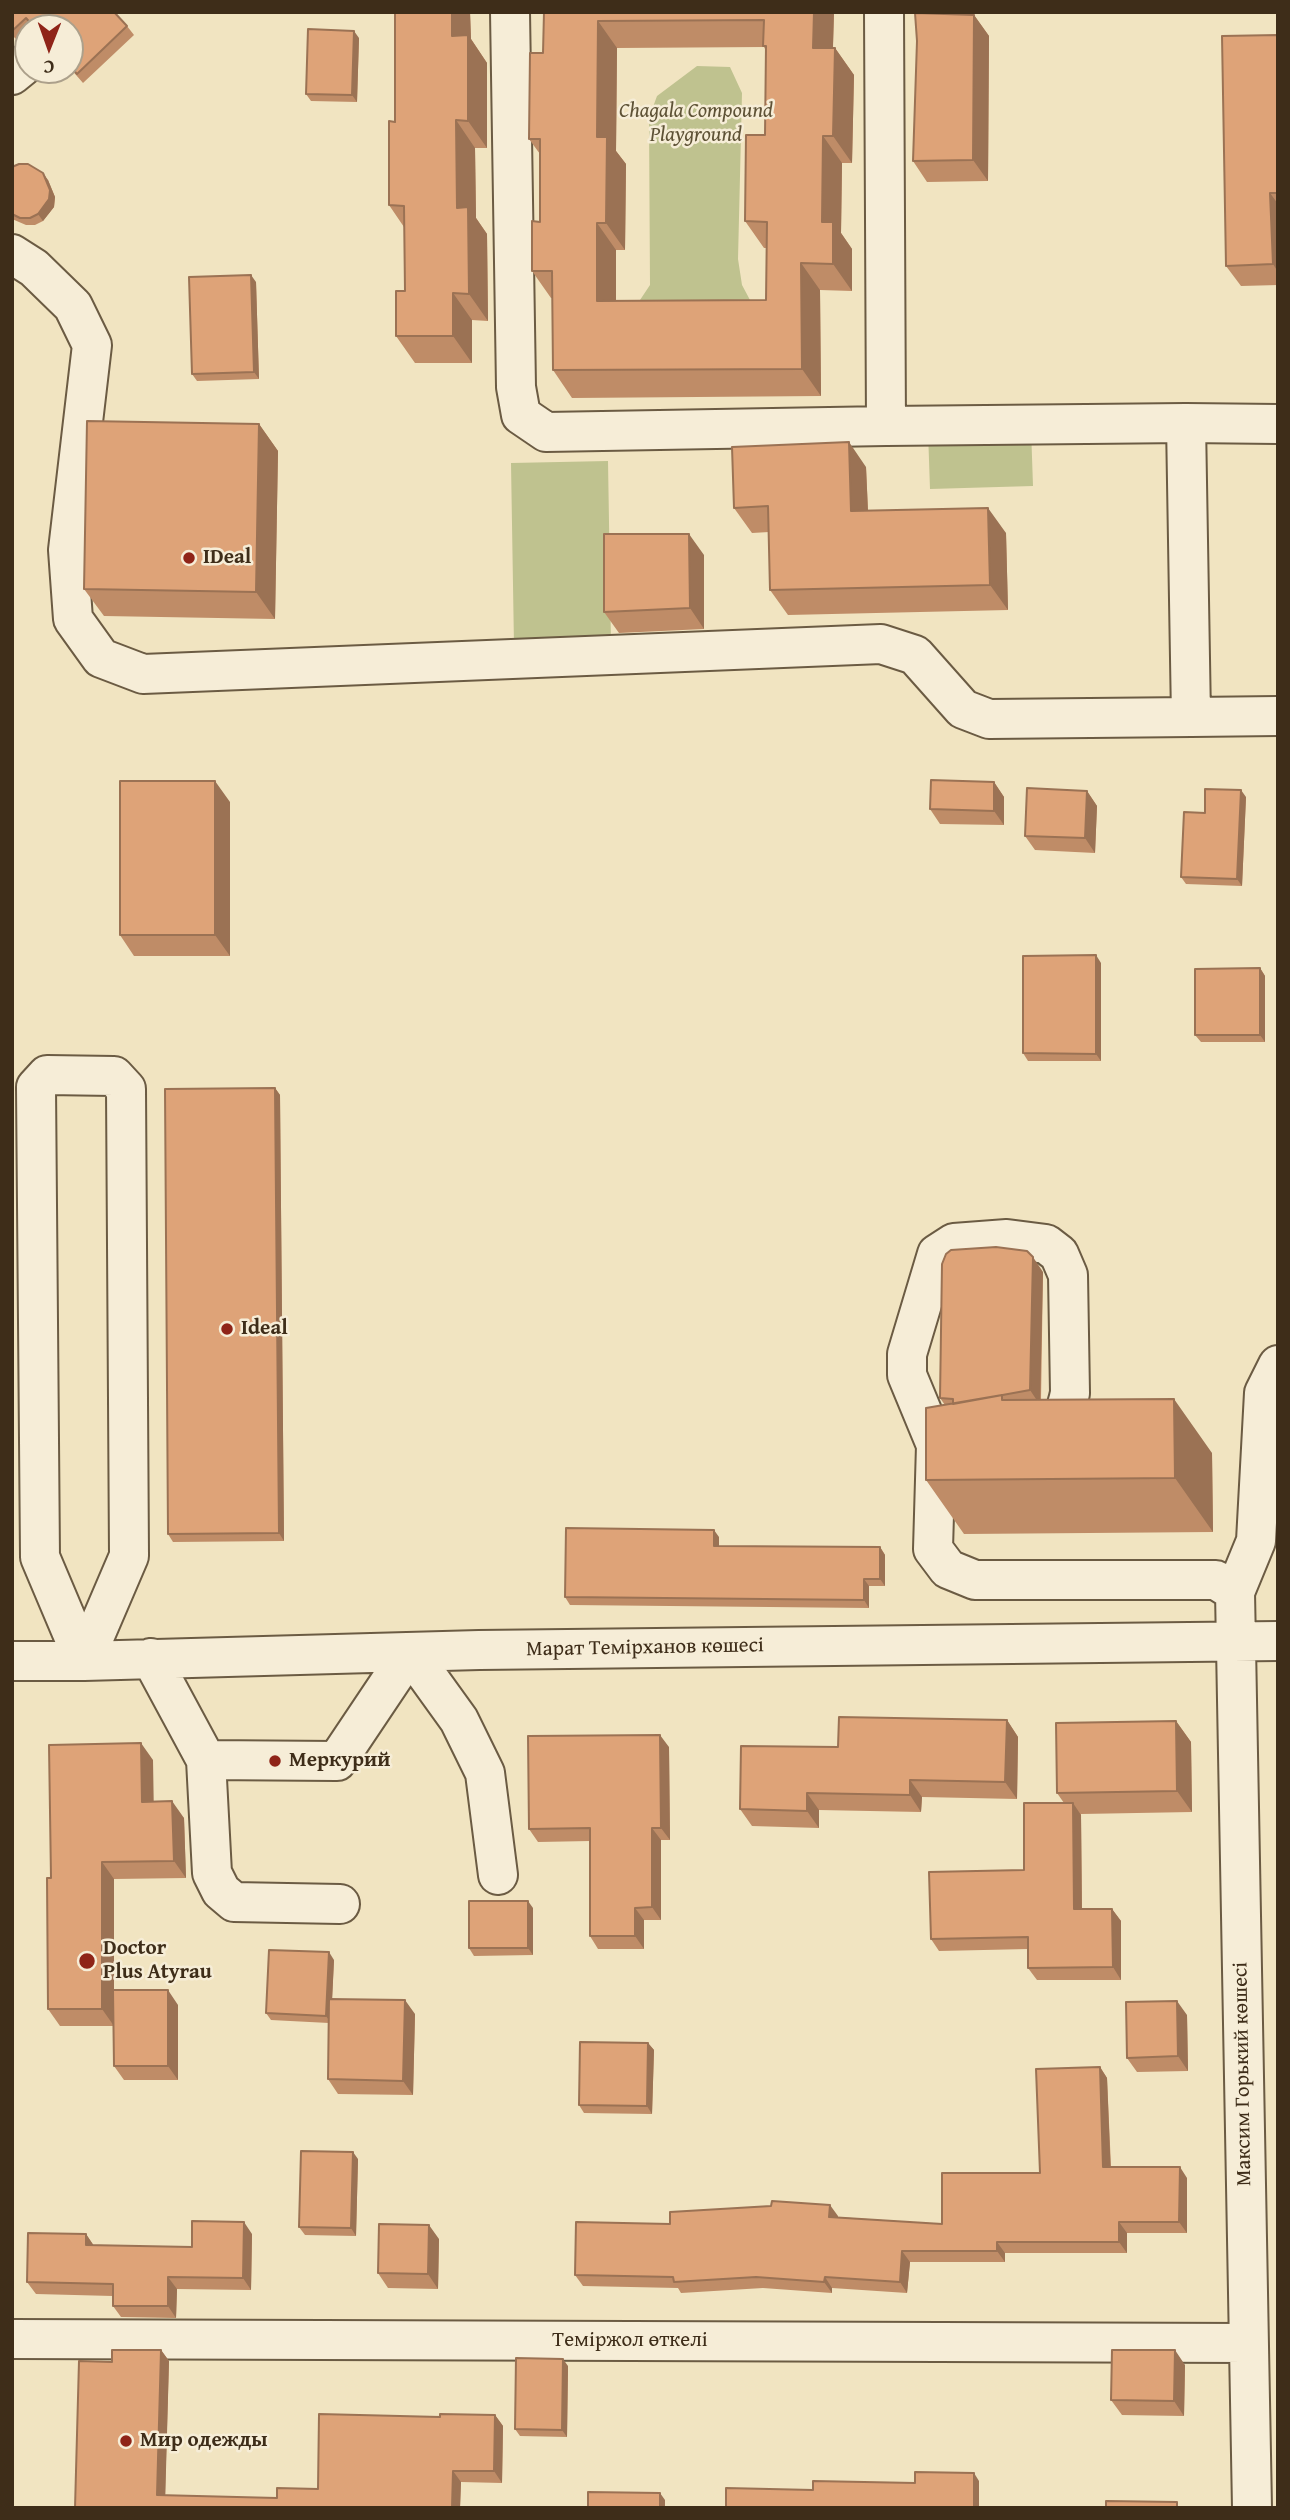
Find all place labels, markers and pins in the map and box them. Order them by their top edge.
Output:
place label: IDeal [203,545,251,571]
marker: IDeal [181,550,197,566]
place label: Ideal [241,1316,288,1342]
marker: Ideal [219,1321,235,1337]
place label: Меркурий [289,1748,390,1774]
marker: Меркурий [267,1753,283,1769]
place label: Doctor Plus Atyrau [103,1936,212,1986]
marker: Doctor Plus Atyrau [77,1951,97,1971]
place label: Мир одежды [140,2428,268,2454]
marker: Мир одежды [118,2433,134,2449]

